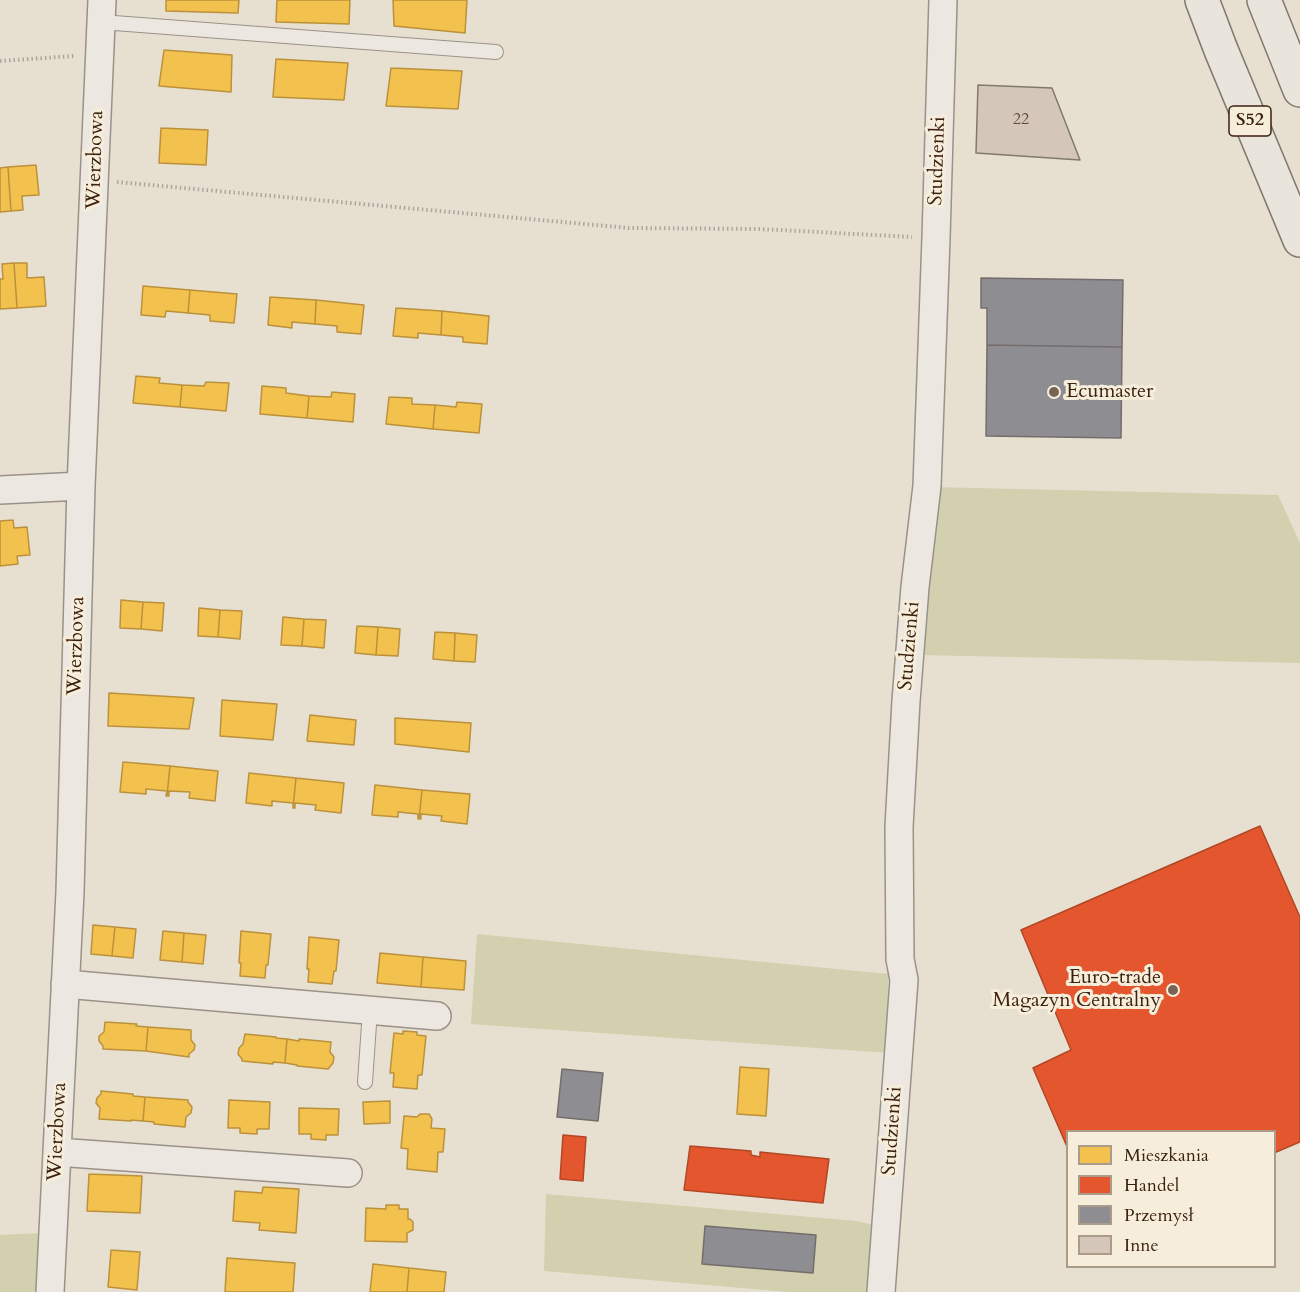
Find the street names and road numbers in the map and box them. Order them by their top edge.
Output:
road number: S52 [1229,106,1271,136]
street label: Wierzbowa [82,110,110,210]
street label: Studzienki [924,116,952,206]
street label: Wierzbowa [63,596,91,696]
street label: Studzienki [894,600,926,692]
street label: Wierzbowa [43,1082,73,1182]
street label: Studzienki [878,1086,908,1176]

